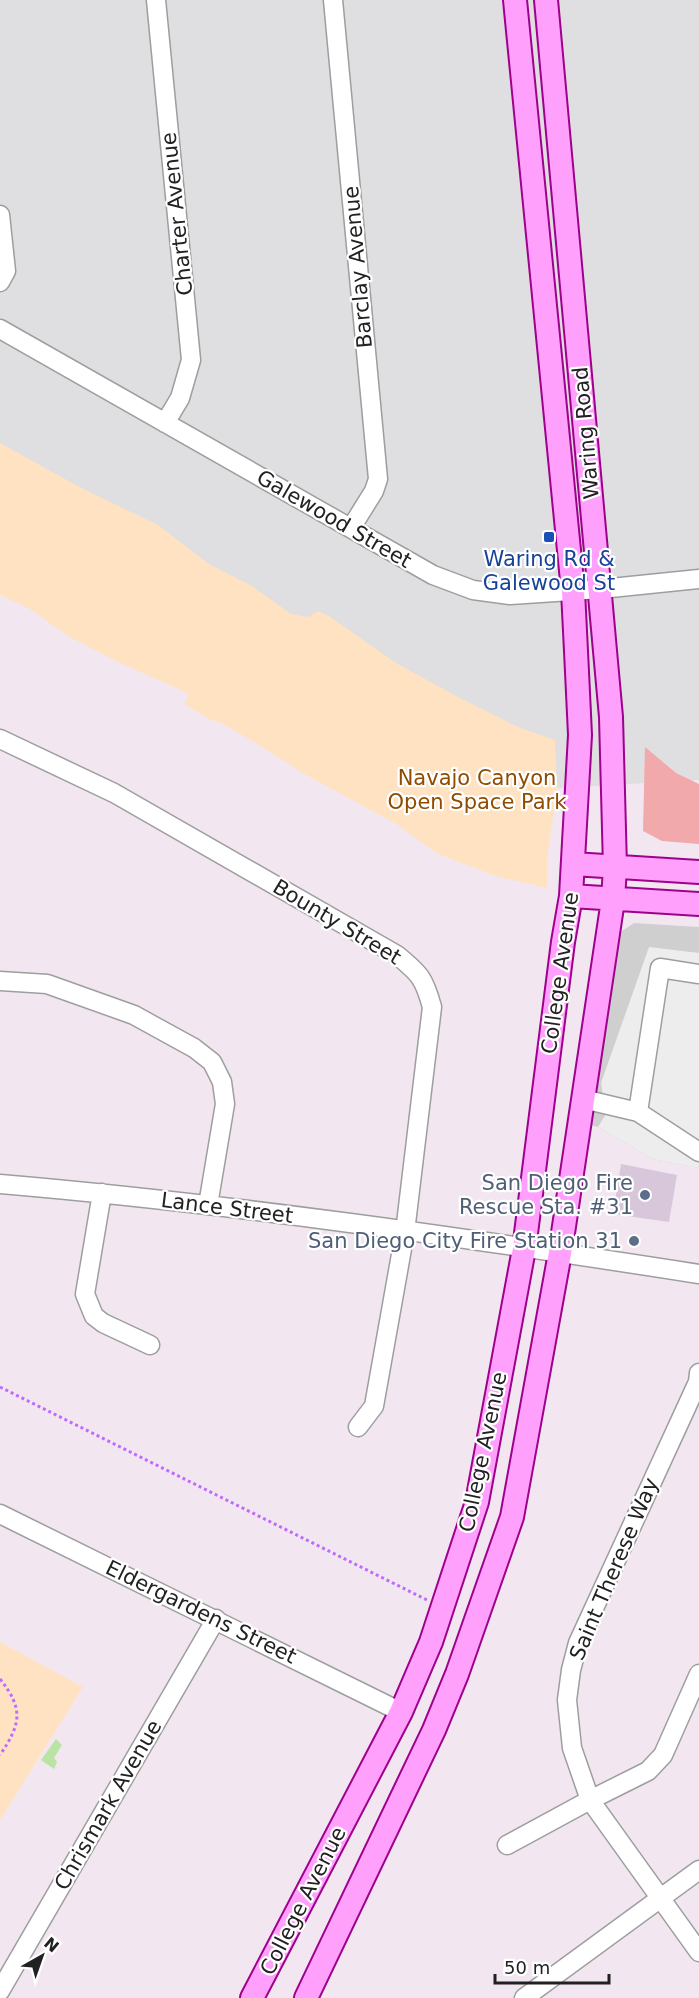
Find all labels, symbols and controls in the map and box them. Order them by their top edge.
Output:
street label: Charter Avenue [156,131,198,297]
street label: Barclay Avenue [339,185,377,349]
street label: Waring Road [568,366,604,500]
street label: Galewood Street [252,465,416,573]
marker: Waring Rd & Galewood St [542,530,556,544]
place label: Waring Rd & Galewood St [483,547,615,595]
park label: Navajo Canyon Open Space Park [388,766,567,814]
street label: Bounty Street [269,874,405,970]
street label: College Avenue [537,891,583,1055]
place label: San Diego Fire Rescue Sta. #31 [459,1171,633,1219]
street label: Lance Street [160,1188,294,1228]
marker: San Diego Fire Rescue Sta. #31 [638,1188,652,1202]
place label: San Diego City Fire Station 31 [308,1229,622,1253]
marker: San Diego City Fire Station 31 [627,1234,641,1248]
street label: College Avenue [454,1370,512,1534]
street label: Saint Therese Way [565,1474,663,1664]
street label: Eldergardens Street [102,1555,300,1669]
street label: Chrismark Avenue [50,1716,166,1894]
street label: College Avenue [255,1823,351,1979]
north arrow [12,1926,72,1986]
text: N [40,1933,63,1956]
scale bar [495,1947,609,1985]
text: 50 m [504,1957,550,1978]

